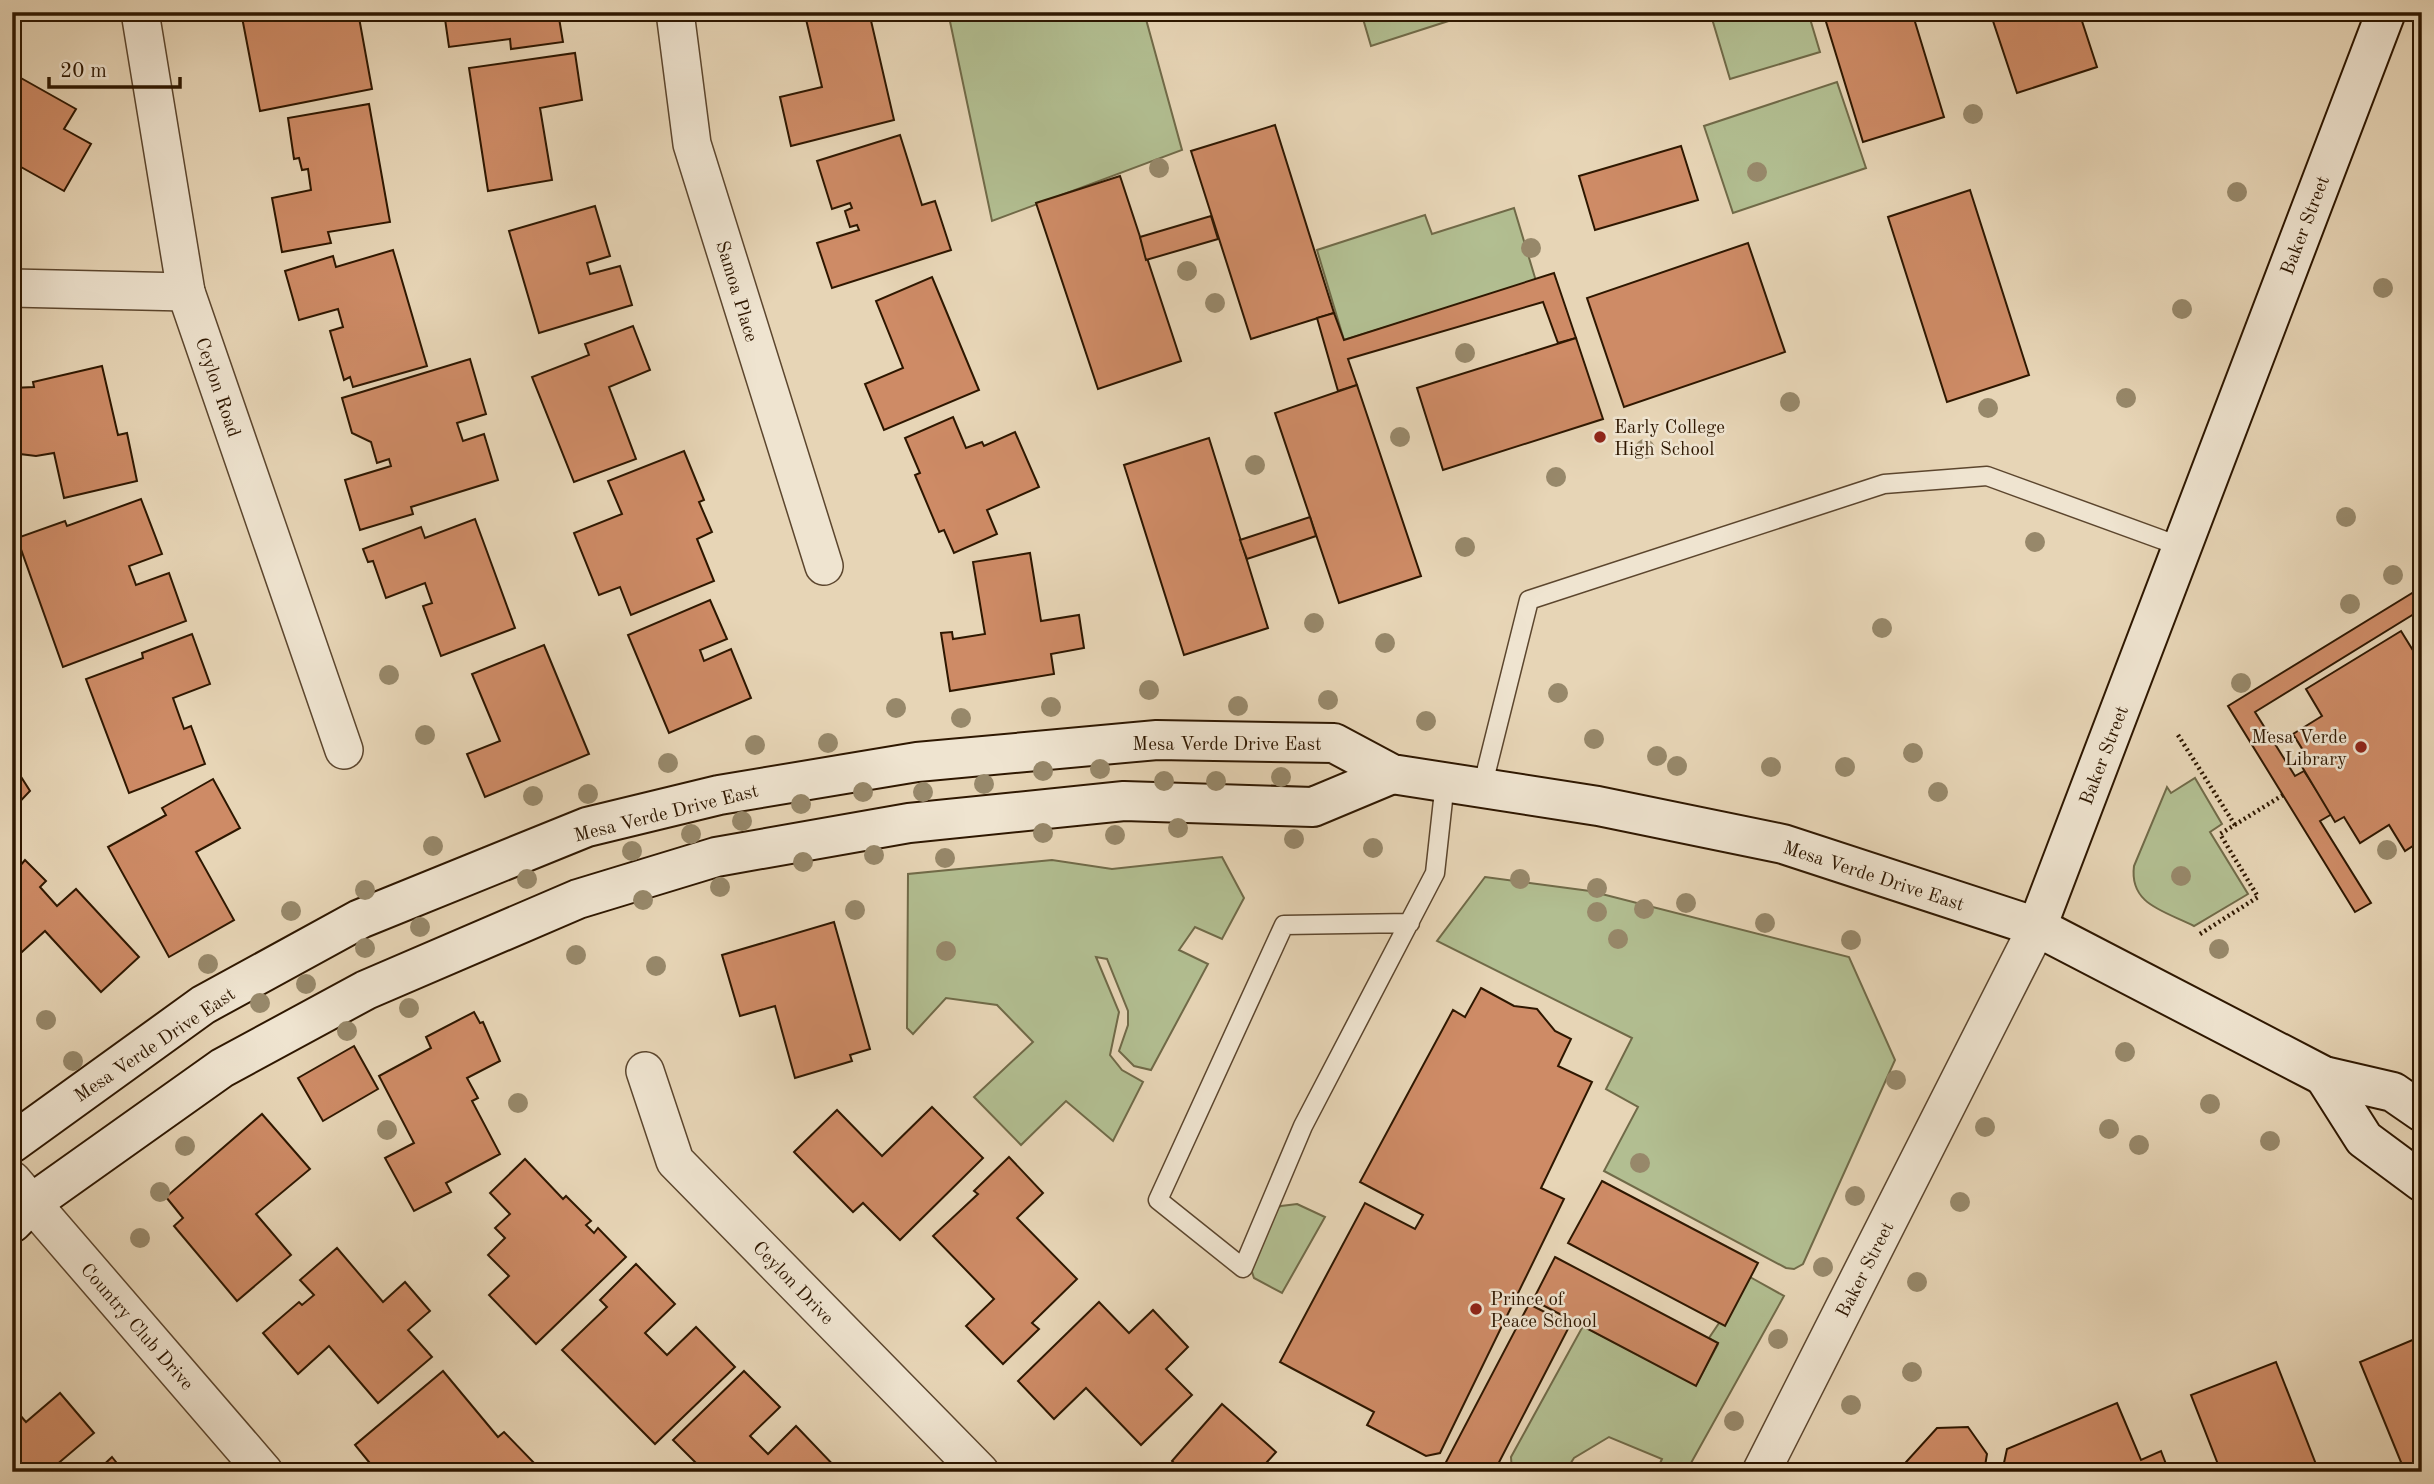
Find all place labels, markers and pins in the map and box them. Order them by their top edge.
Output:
place label: Early College High School [1614,419,1725,460]
marker: Early College High School [1592,429,1608,445]
place label: Mesa Verde Library [2251,729,2347,770]
marker: Mesa Verde Library [2353,739,2369,755]
place label: Prince of Peace School [1490,1291,1597,1332]
marker: Prince of Peace School [1468,1301,1484,1317]

